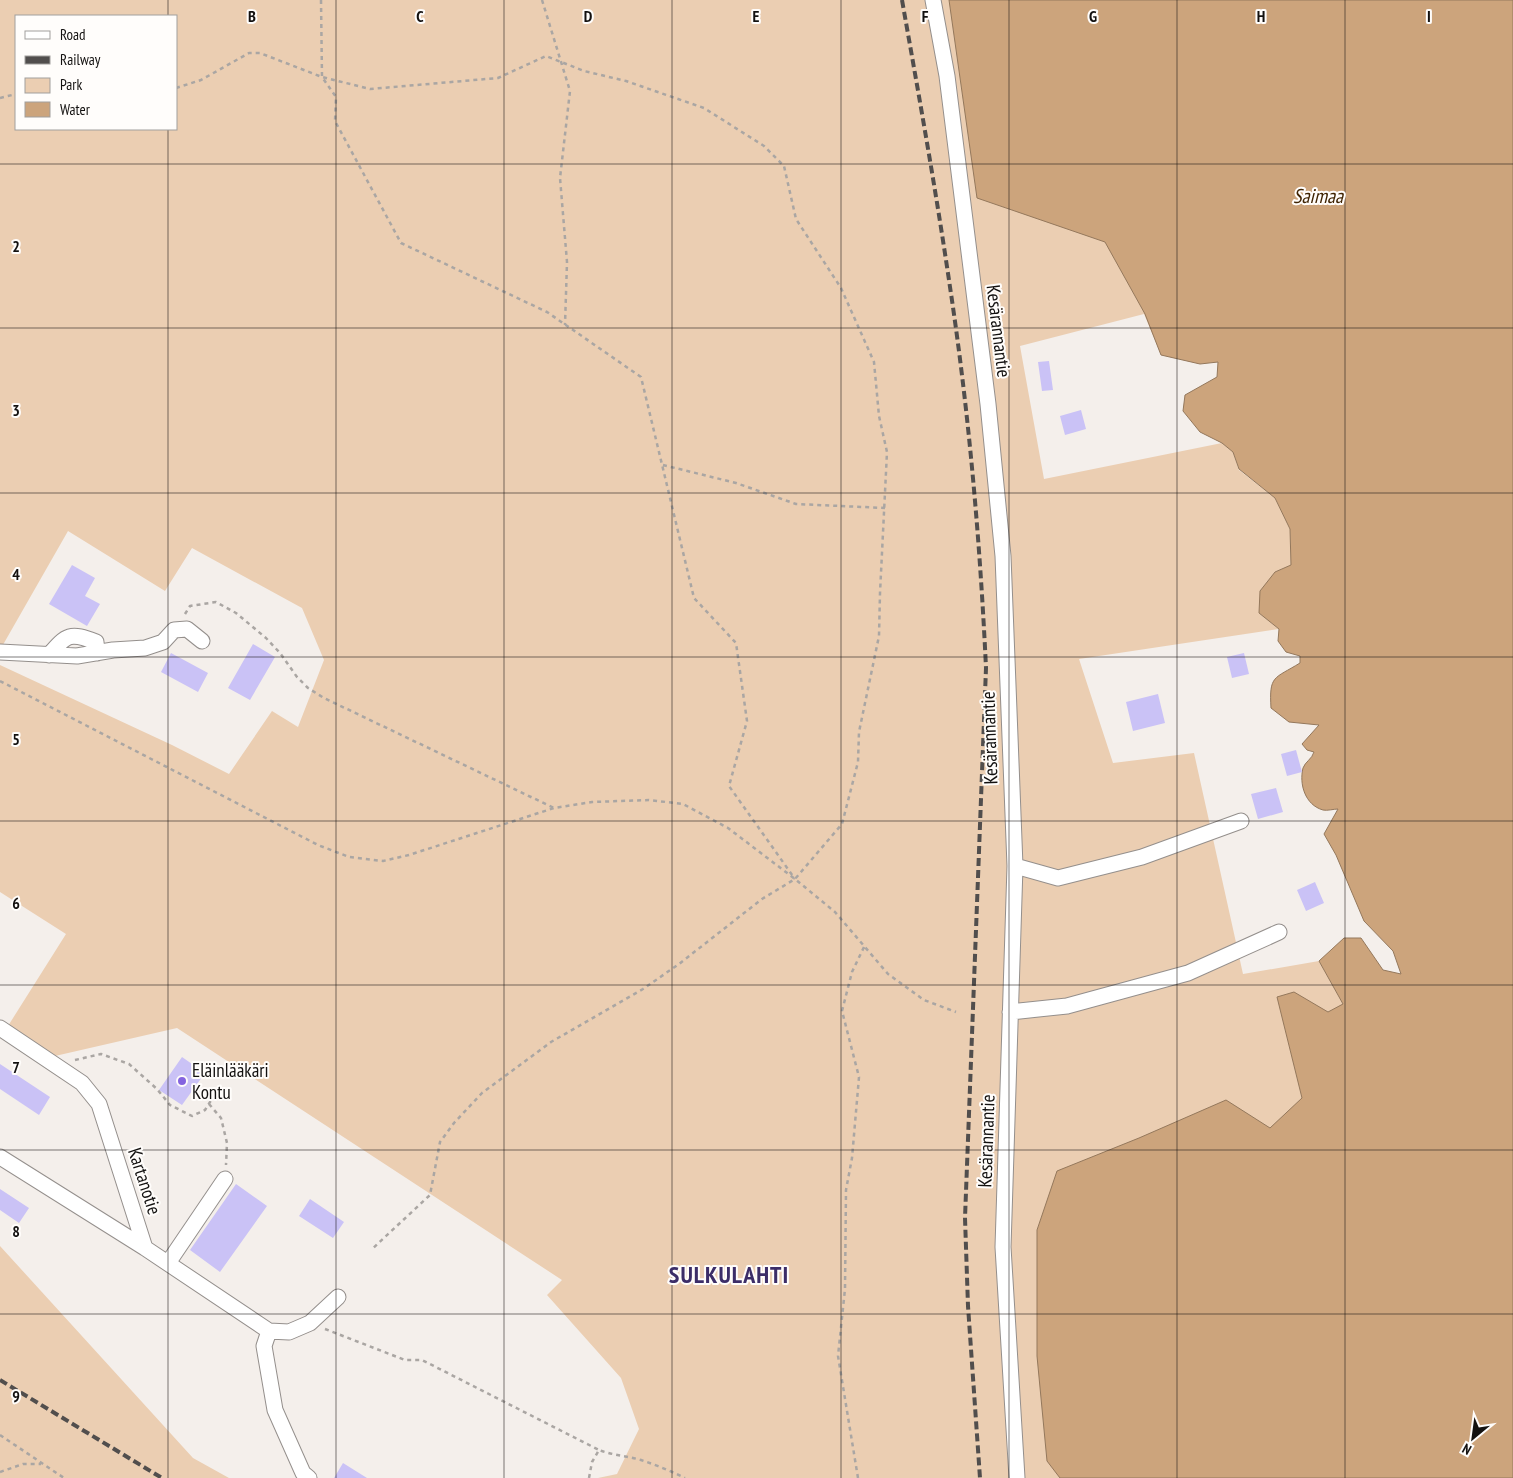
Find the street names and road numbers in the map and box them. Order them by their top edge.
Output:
street label: Kesärannantie [981,283,1017,379]
street label: Kesärannantie [975,691,1003,785]
street label: Kesärannantie [972,1094,1000,1188]
street label: Kartanotie [123,1145,167,1218]

